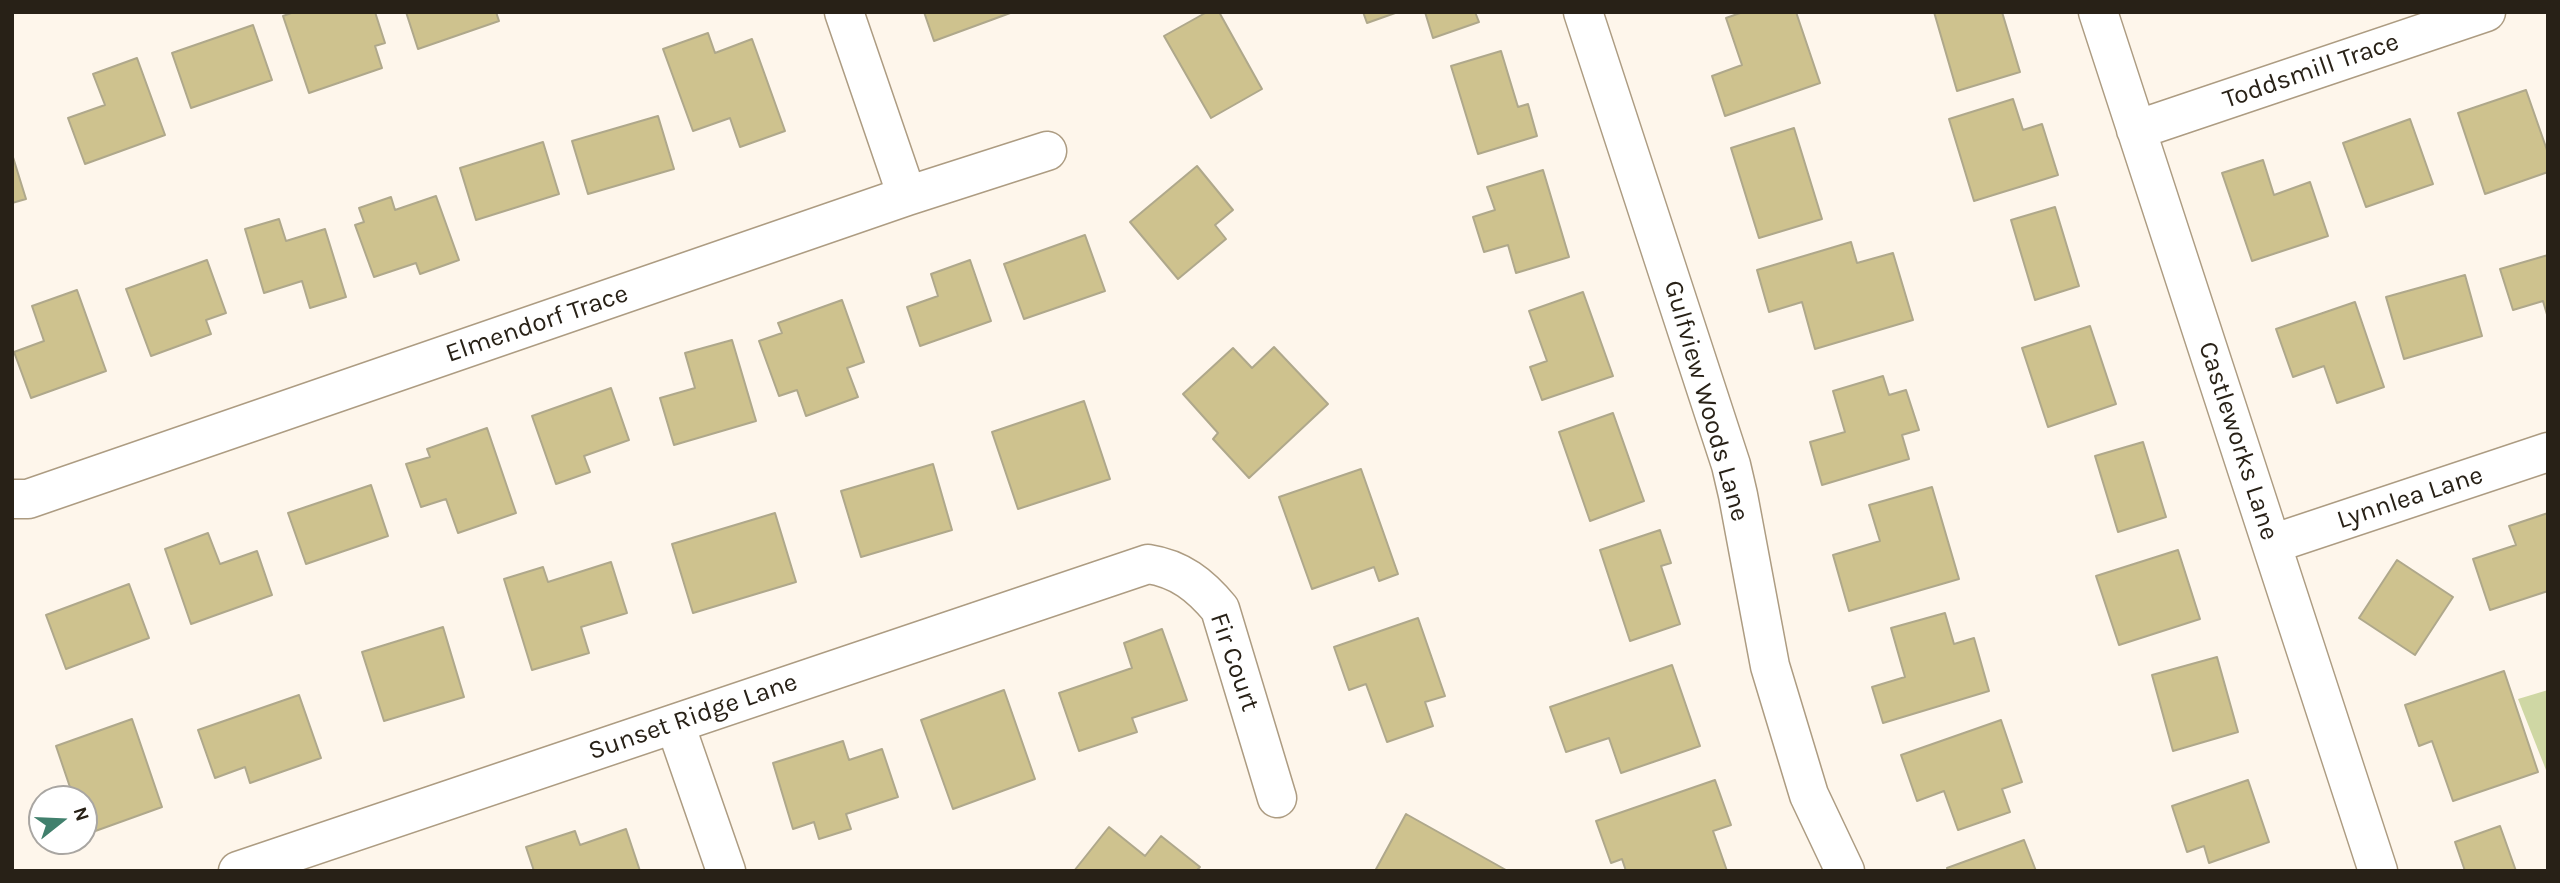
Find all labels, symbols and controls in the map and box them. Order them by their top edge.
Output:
street label: Toddsmill Trace [2219,26,2403,116]
street label: Gulfview Woods Lane [1657,277,1755,525]
street label: Elmendorf Trace [442,278,632,370]
street label: Castleworks Lane [2191,338,2285,544]
street label: Lynnlea Lane [2333,460,2487,536]
street label: Fir Court [1203,609,1265,715]
street label: Sunset Ridge Lane [584,667,802,767]
north arrow [28,785,98,855]
text: N [69,804,94,824]

